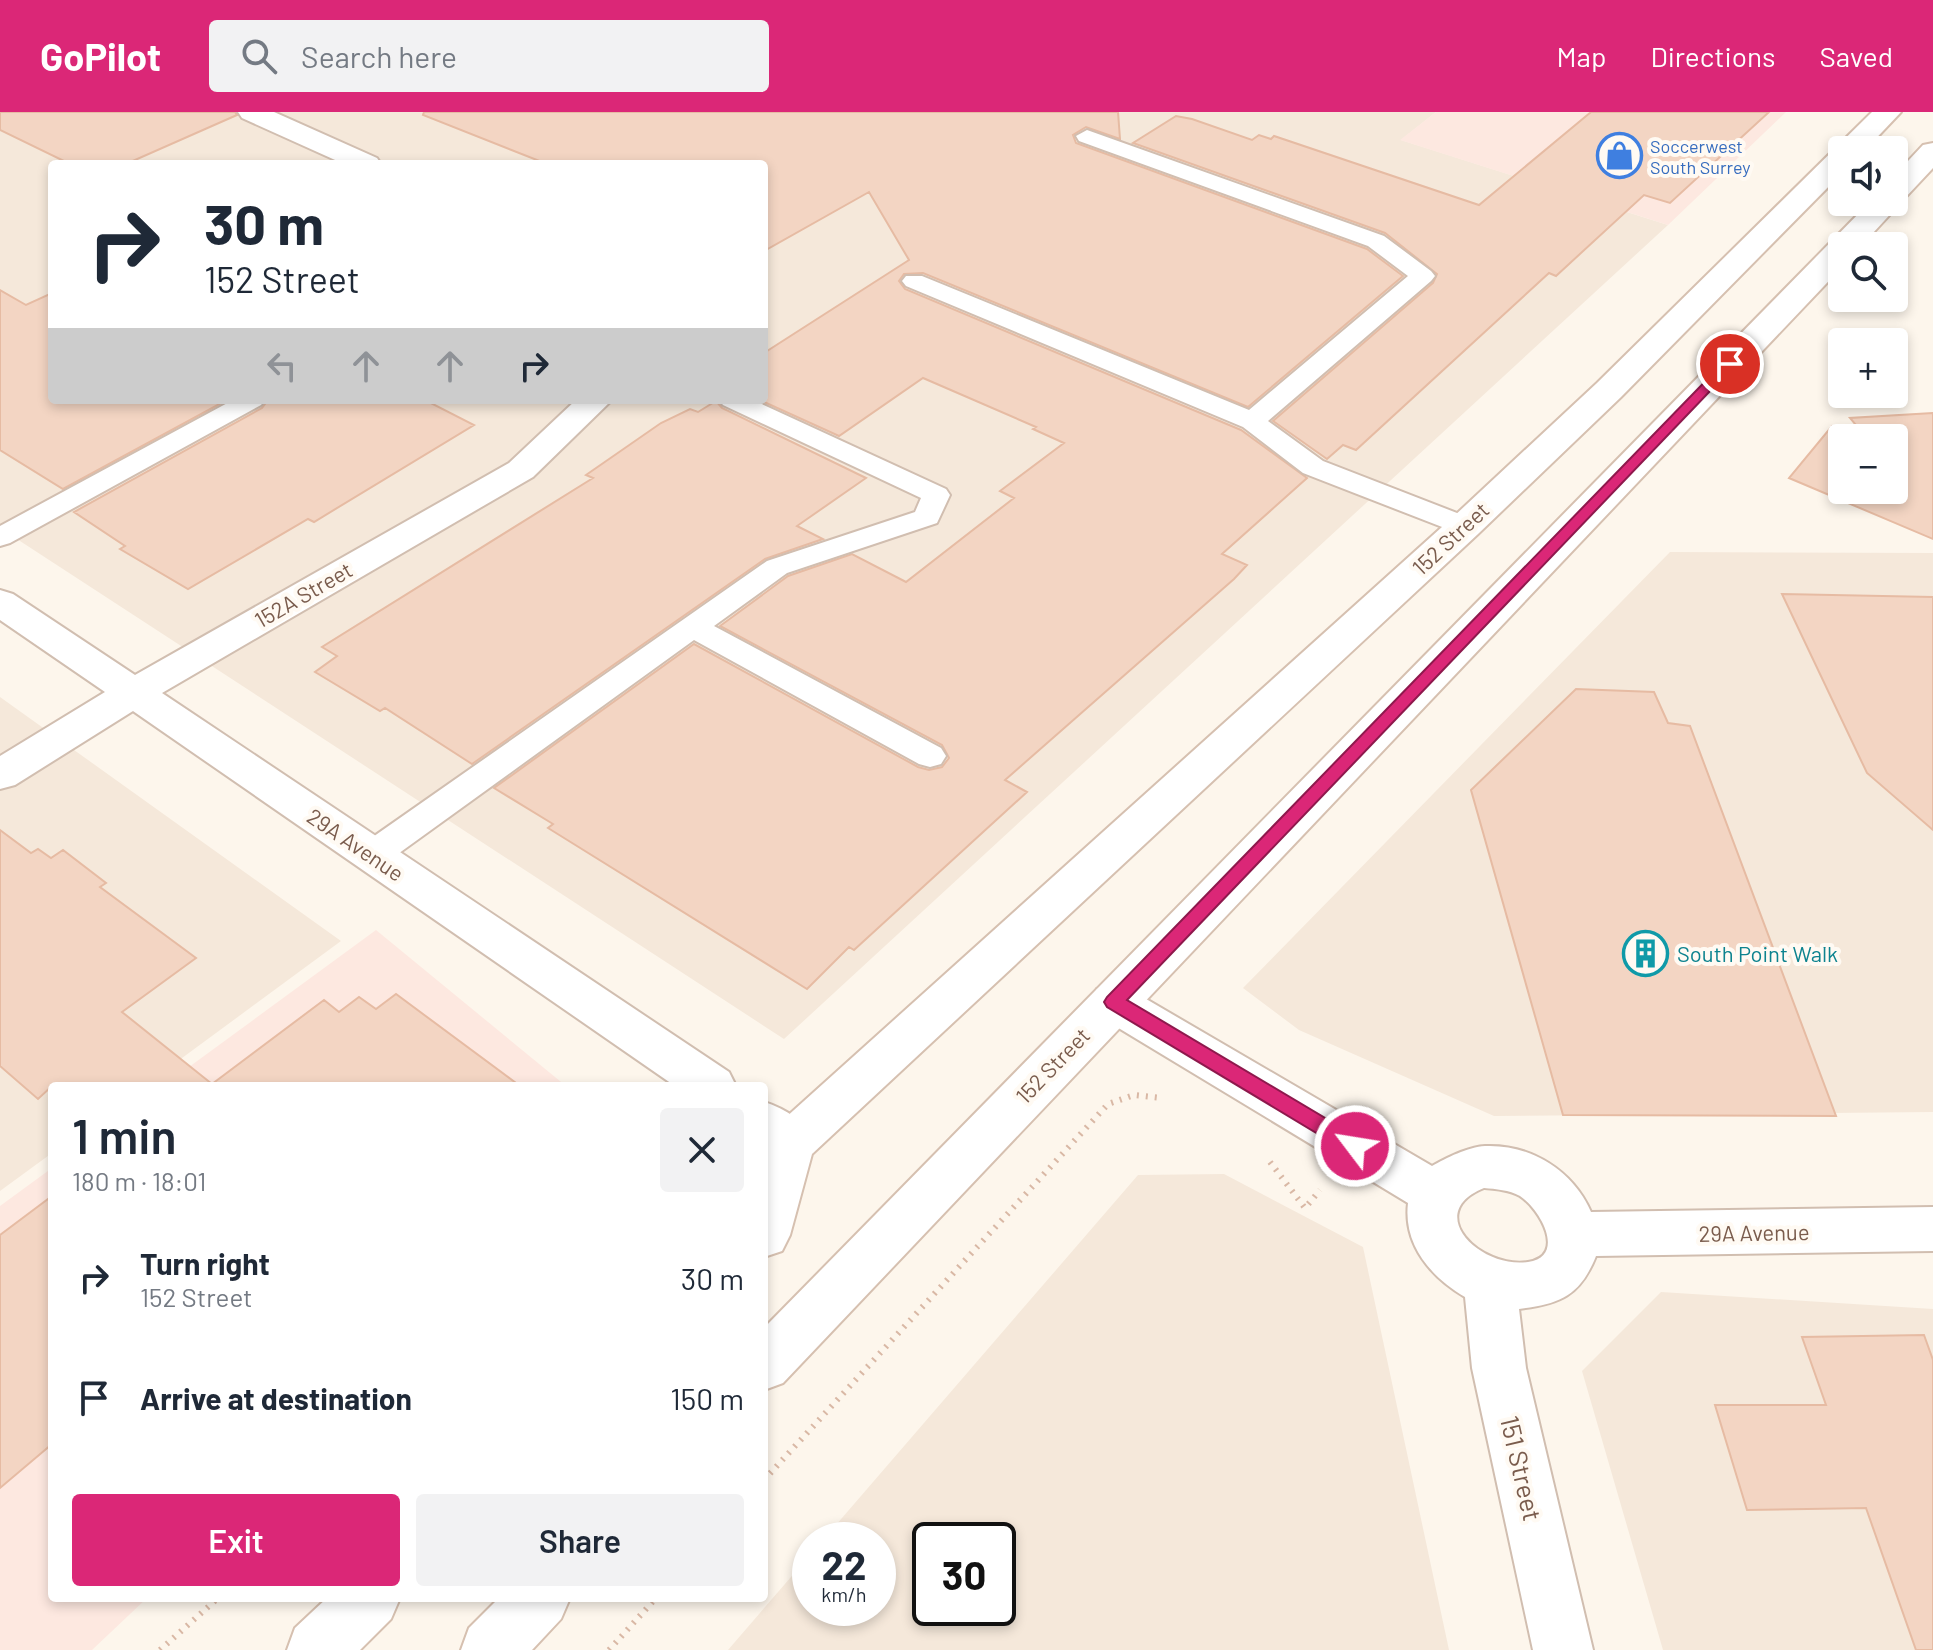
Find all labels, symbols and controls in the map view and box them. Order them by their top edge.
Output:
search box [209,20,769,92]
text: GoPilot [40,33,161,79]
icon: search [237,34,281,78]
text: Search here [301,38,457,74]
text: Map [1557,39,1606,73]
text: Directions [1650,39,1776,73]
text: Saved [1820,39,1893,73]
shop icon: Soccerwest South Surrey [1595,132,1643,180]
place label: Soccerwest South Surrey [1650,135,1751,178]
map controls [1828,136,1908,504]
button: sound [1828,136,1908,216]
text: 30 m [204,189,324,256]
icon: right [72,192,176,296]
button: search [1828,232,1908,312]
text: 152 Street [204,257,360,300]
button: + [1828,328,1908,408]
pin [1696,330,1764,398]
icon: arrive [1708,342,1752,386]
icon: left [260,344,304,388]
icon: ahead [344,344,388,388]
icon: ahead [428,344,472,388]
icon: right [512,344,556,388]
button: − [1828,424,1908,504]
street label: 152 Street [1406,496,1494,580]
street label: 152A Street [249,556,357,632]
street label: 29A Avenue [303,802,409,886]
building icon: South Point Walk [1622,929,1670,977]
place label: South Point Walk [1677,940,1838,966]
street label: 152 Street [1010,1022,1094,1108]
position arrow [1313,1104,1397,1188]
text: 1 min [72,1106,177,1164]
button: close [660,1108,744,1192]
text: 180 m · 18:01 [72,1165,206,1196]
street label: 29A Avenue [1698,1218,1810,1246]
text: Turn right [140,1245,270,1281]
icon: right [72,1256,116,1300]
text: 30 m [681,1260,744,1296]
text: 152 Street [140,1281,253,1312]
icon: arrive [72,1376,116,1420]
text: Arrive at destination [140,1380,412,1416]
text: 150 m [670,1380,744,1416]
street label: 151 Street [1495,1412,1549,1524]
button: Exit [72,1494,400,1586]
button: Share [416,1494,744,1586]
speed limit sign: 30 [912,1522,1016,1626]
text: 22 [822,1540,866,1588]
text: km/h [821,1582,867,1606]

